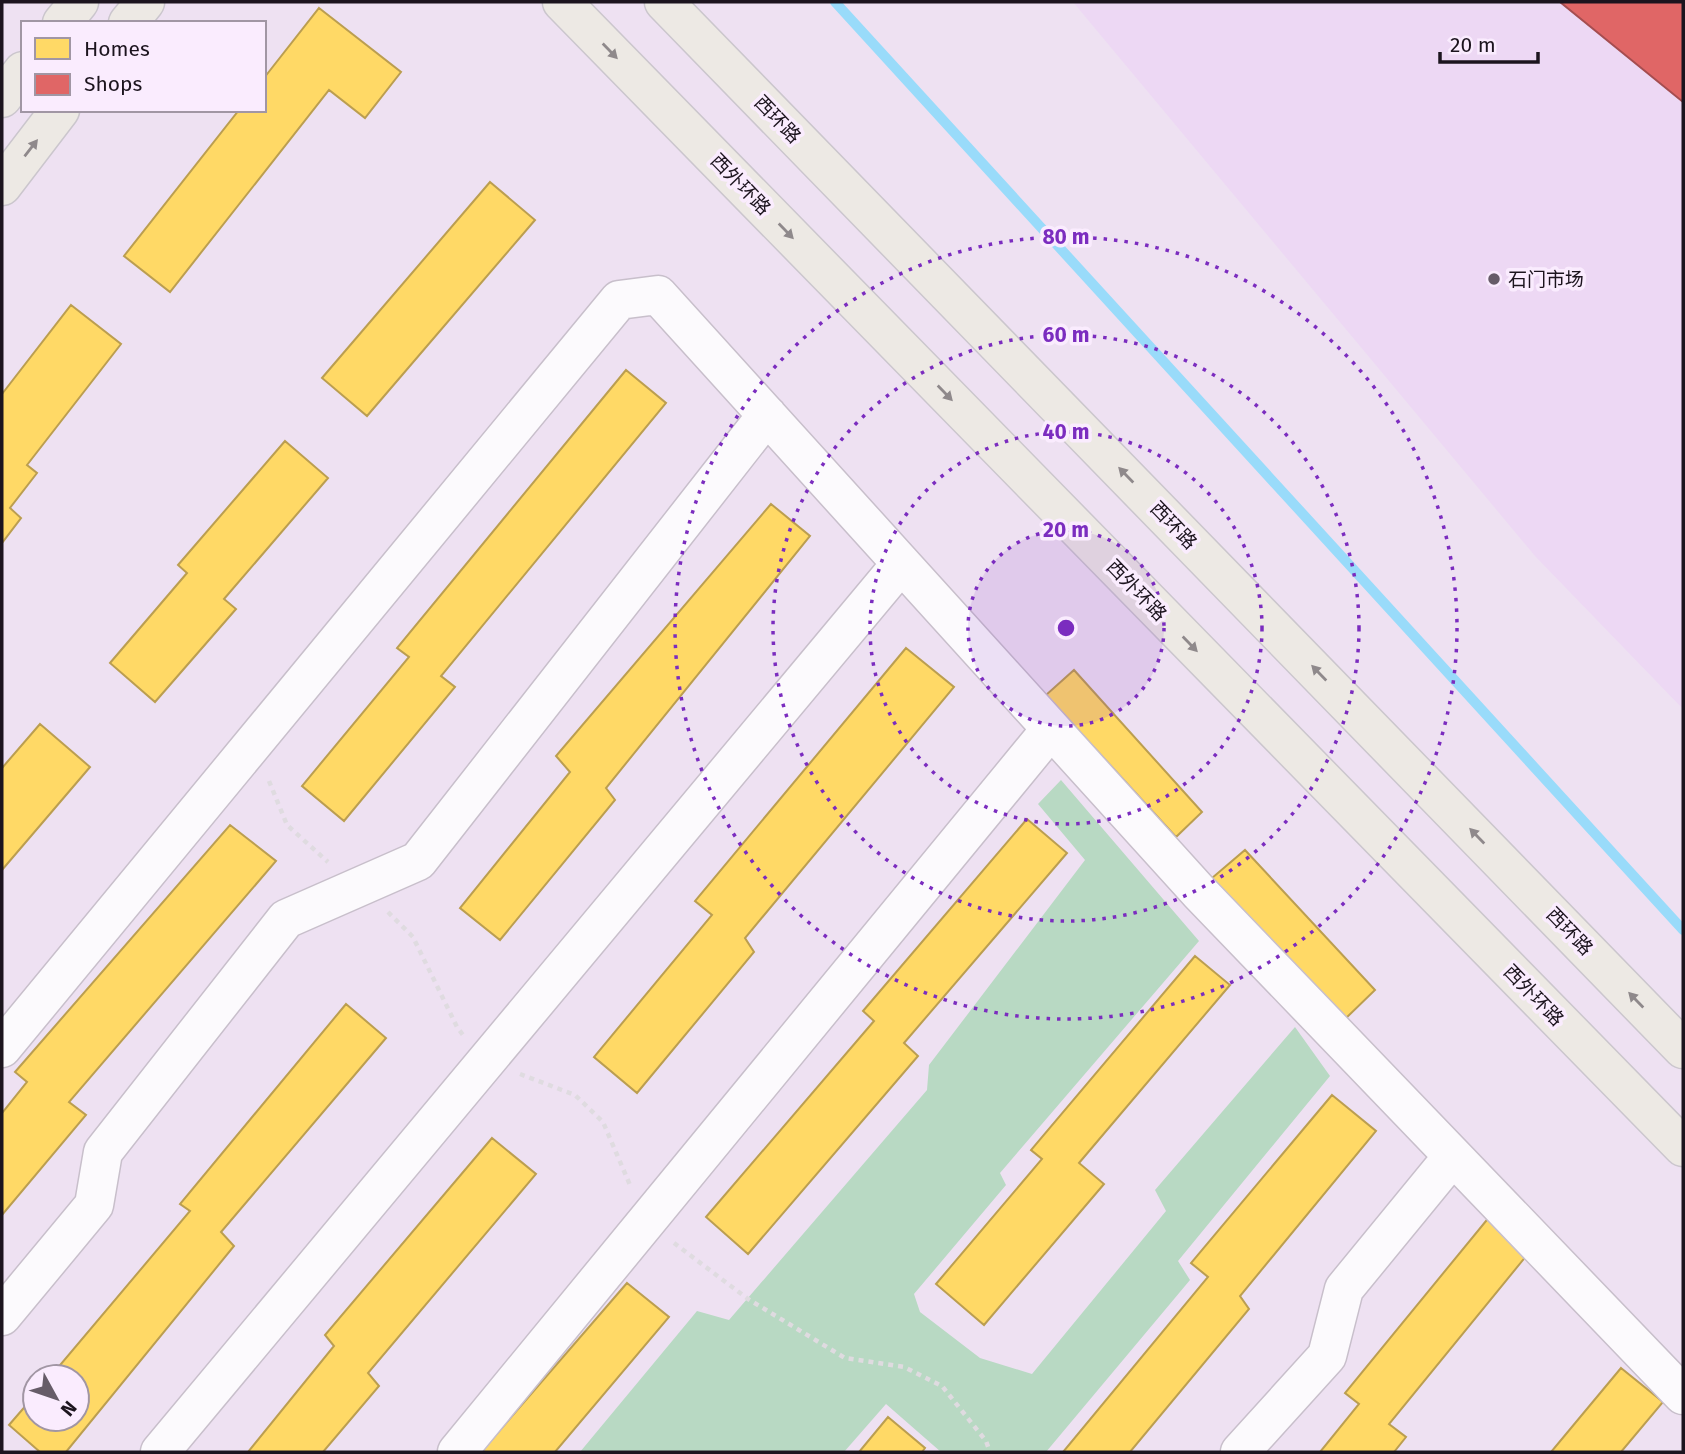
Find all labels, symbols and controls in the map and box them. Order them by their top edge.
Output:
legend [21,21,266,112]
scale bar [1440,21,1538,65]
text: 20 m [1450,32,1496,58]
text: Homes [84,36,150,62]
one-way arrow [601,42,618,59]
text: Shops [84,71,142,97]
street label: 西环路 [750,91,806,148]
one-way arrow [24,139,38,157]
street label: 西外环路 [706,149,775,220]
one-way arrow [777,222,794,238]
text: 80 m [1042,224,1090,250]
place label: 石门市场 [1508,268,1584,291]
marker: 石门市场 [1486,271,1502,287]
text: 60 m [1043,322,1089,348]
one-way arrow [936,385,953,401]
text: 40 m [1043,419,1089,445]
one-way arrow [1118,467,1134,484]
street label: 西环路 [1146,497,1202,554]
text: 20 m [1043,517,1089,543]
street label: 西外环路 [1102,555,1171,626]
centre of rings [1054,616,1078,640]
one-way arrow [1181,635,1198,652]
one-way arrow [1311,665,1327,682]
one-way arrow [1470,828,1486,845]
street label: 西环路 [1542,903,1598,960]
street label: 西外环路 [1499,960,1568,1031]
one-way arrow [1627,991,1644,1008]
north arrow [21,1363,91,1433]
text: N [56,1396,82,1421]

